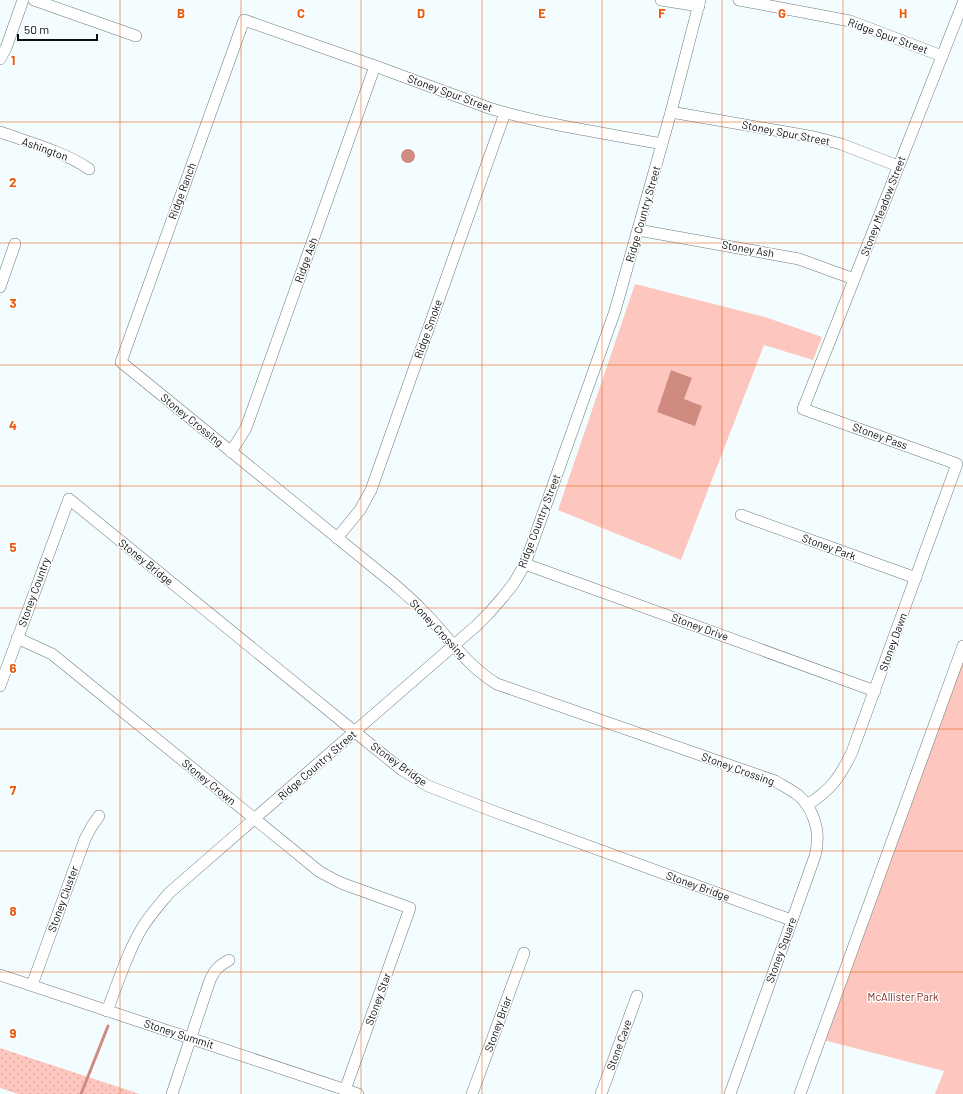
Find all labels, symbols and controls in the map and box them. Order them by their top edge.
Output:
text: B [177,5,185,21]
text: C [297,5,305,21]
text: D [417,5,425,21]
text: E [538,5,546,21]
text: F [658,5,666,21]
text: G [778,5,786,21]
text: H [899,5,907,21]
street label: Ridge Spur Street [846,15,930,56]
scale bar [18,16,97,42]
text: 50 m [24,22,49,36]
text: 1 [11,52,15,68]
street label: Stoney Spur Street [406,71,495,114]
street label: Stoney Spur Street [741,118,831,147]
street label: Ashington [20,134,70,163]
street label: Stoney Meadow Street [857,154,908,258]
street label: Ridge Ranch [165,161,198,221]
street label: Ridge Country Street [623,164,662,264]
text: 2 [9,174,17,190]
street label: Ridge Ash [291,235,320,284]
street label: Stoney Ash [721,238,775,260]
text: 3 [9,295,17,311]
street label: Ridge Smoke [411,297,444,360]
street label: Stoney Crossing [158,390,226,449]
text: 4 [9,417,17,433]
street label: Stoney Pass [851,420,909,451]
street label: Ridge Country Street [515,472,562,570]
street label: Stoney Park [800,531,858,563]
street label: Stoney Bridge [116,536,176,588]
text: 5 [9,539,17,555]
street label: Stoney Country [15,555,52,628]
street label: Stoney Crossing [407,596,469,661]
street label: Stoney Drive [670,610,731,643]
street label: Stoney Dawn [876,611,909,673]
text: 6 [10,660,17,676]
street label: Ridge Country Street [275,727,359,802]
street label: Stoney Bridge [369,739,430,788]
street label: Stoney Crossing [700,749,777,788]
street label: Stoney Crown [180,756,239,807]
text: 7 [10,782,17,798]
street label: Stoney Cluster [45,864,80,934]
street label: Stoney Bridge [665,868,732,903]
text: 8 [9,903,17,919]
street label: Stoney Square [763,915,798,984]
street label: Stoney Star [362,971,393,1027]
park label: McAllister Park [868,990,939,1003]
street label: Stoney Briar [481,994,514,1054]
street label: Stoney Summit [143,1016,216,1051]
street label: Stone Cave [603,1017,634,1072]
text: 9 [10,1025,17,1041]

